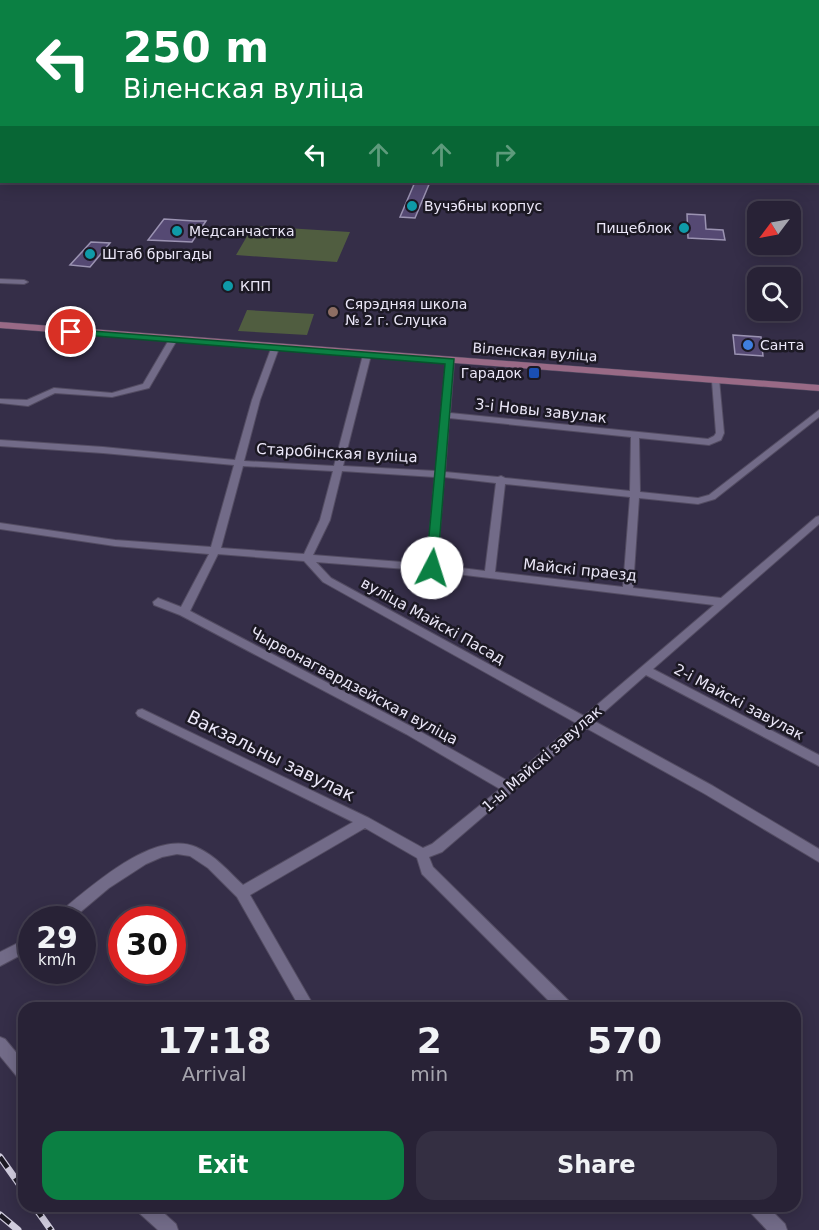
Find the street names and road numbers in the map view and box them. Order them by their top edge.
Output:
street label: Віленская вуліца [472,340,598,364]
street label: 3-і Новы завулак [474,395,608,427]
street label: Старобінская вуліца [256,440,418,466]
street label: Майскі праезд [522,555,638,585]
street label: вуліца Майскі Пасад [358,574,508,668]
street label: Чырвонагвардзейская вуліца [247,623,461,749]
street label: 2-і Майскі завулак [671,660,807,744]
street label: 1-ы Майскі завулак [479,702,605,816]
street label: Вакзальны завулак [184,706,359,805]

